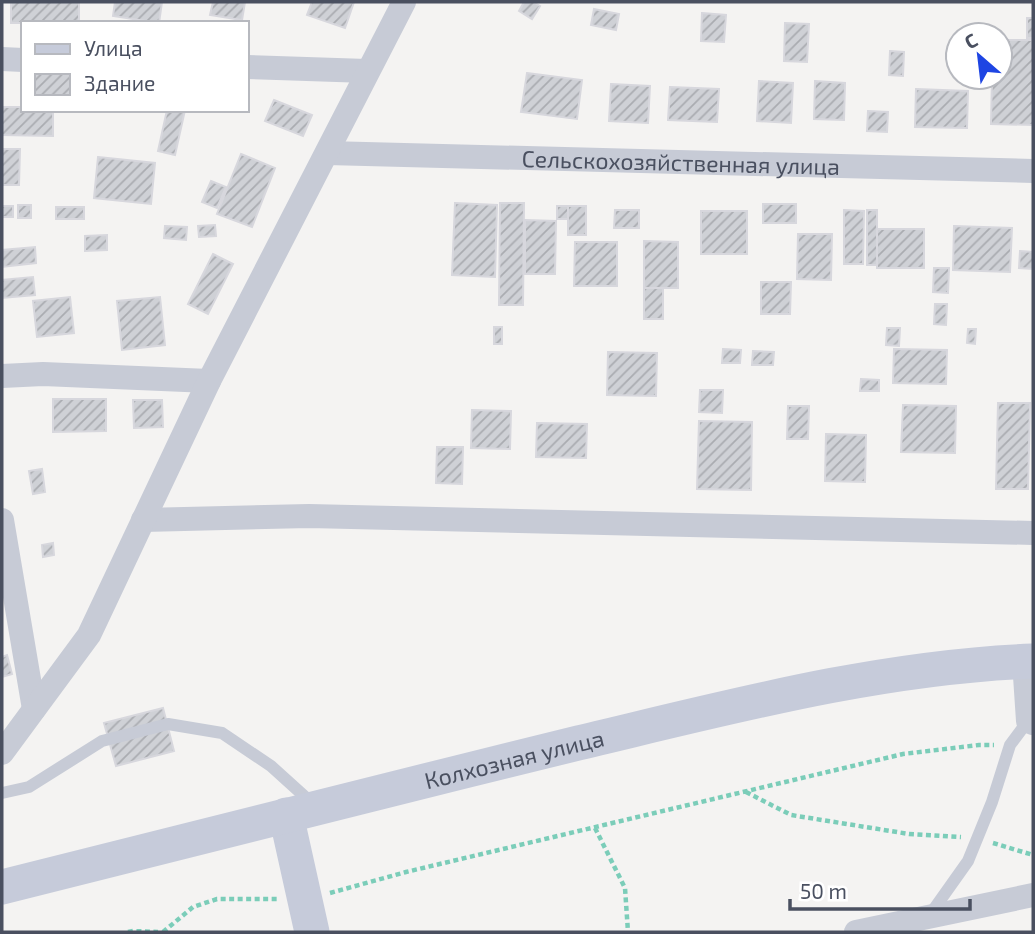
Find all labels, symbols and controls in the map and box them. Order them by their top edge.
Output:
legend [21,21,248,112]
north arrow [944,21,1014,91]
text: С [960,28,981,53]
text: Улица [84,35,143,60]
text: Здание [84,70,155,95]
street label: Сельскохозяйственная улица [521,144,840,180]
street label: Колхозная улица [422,723,607,794]
scale bar [790,867,970,911]
text: 50 m [800,878,847,903]

